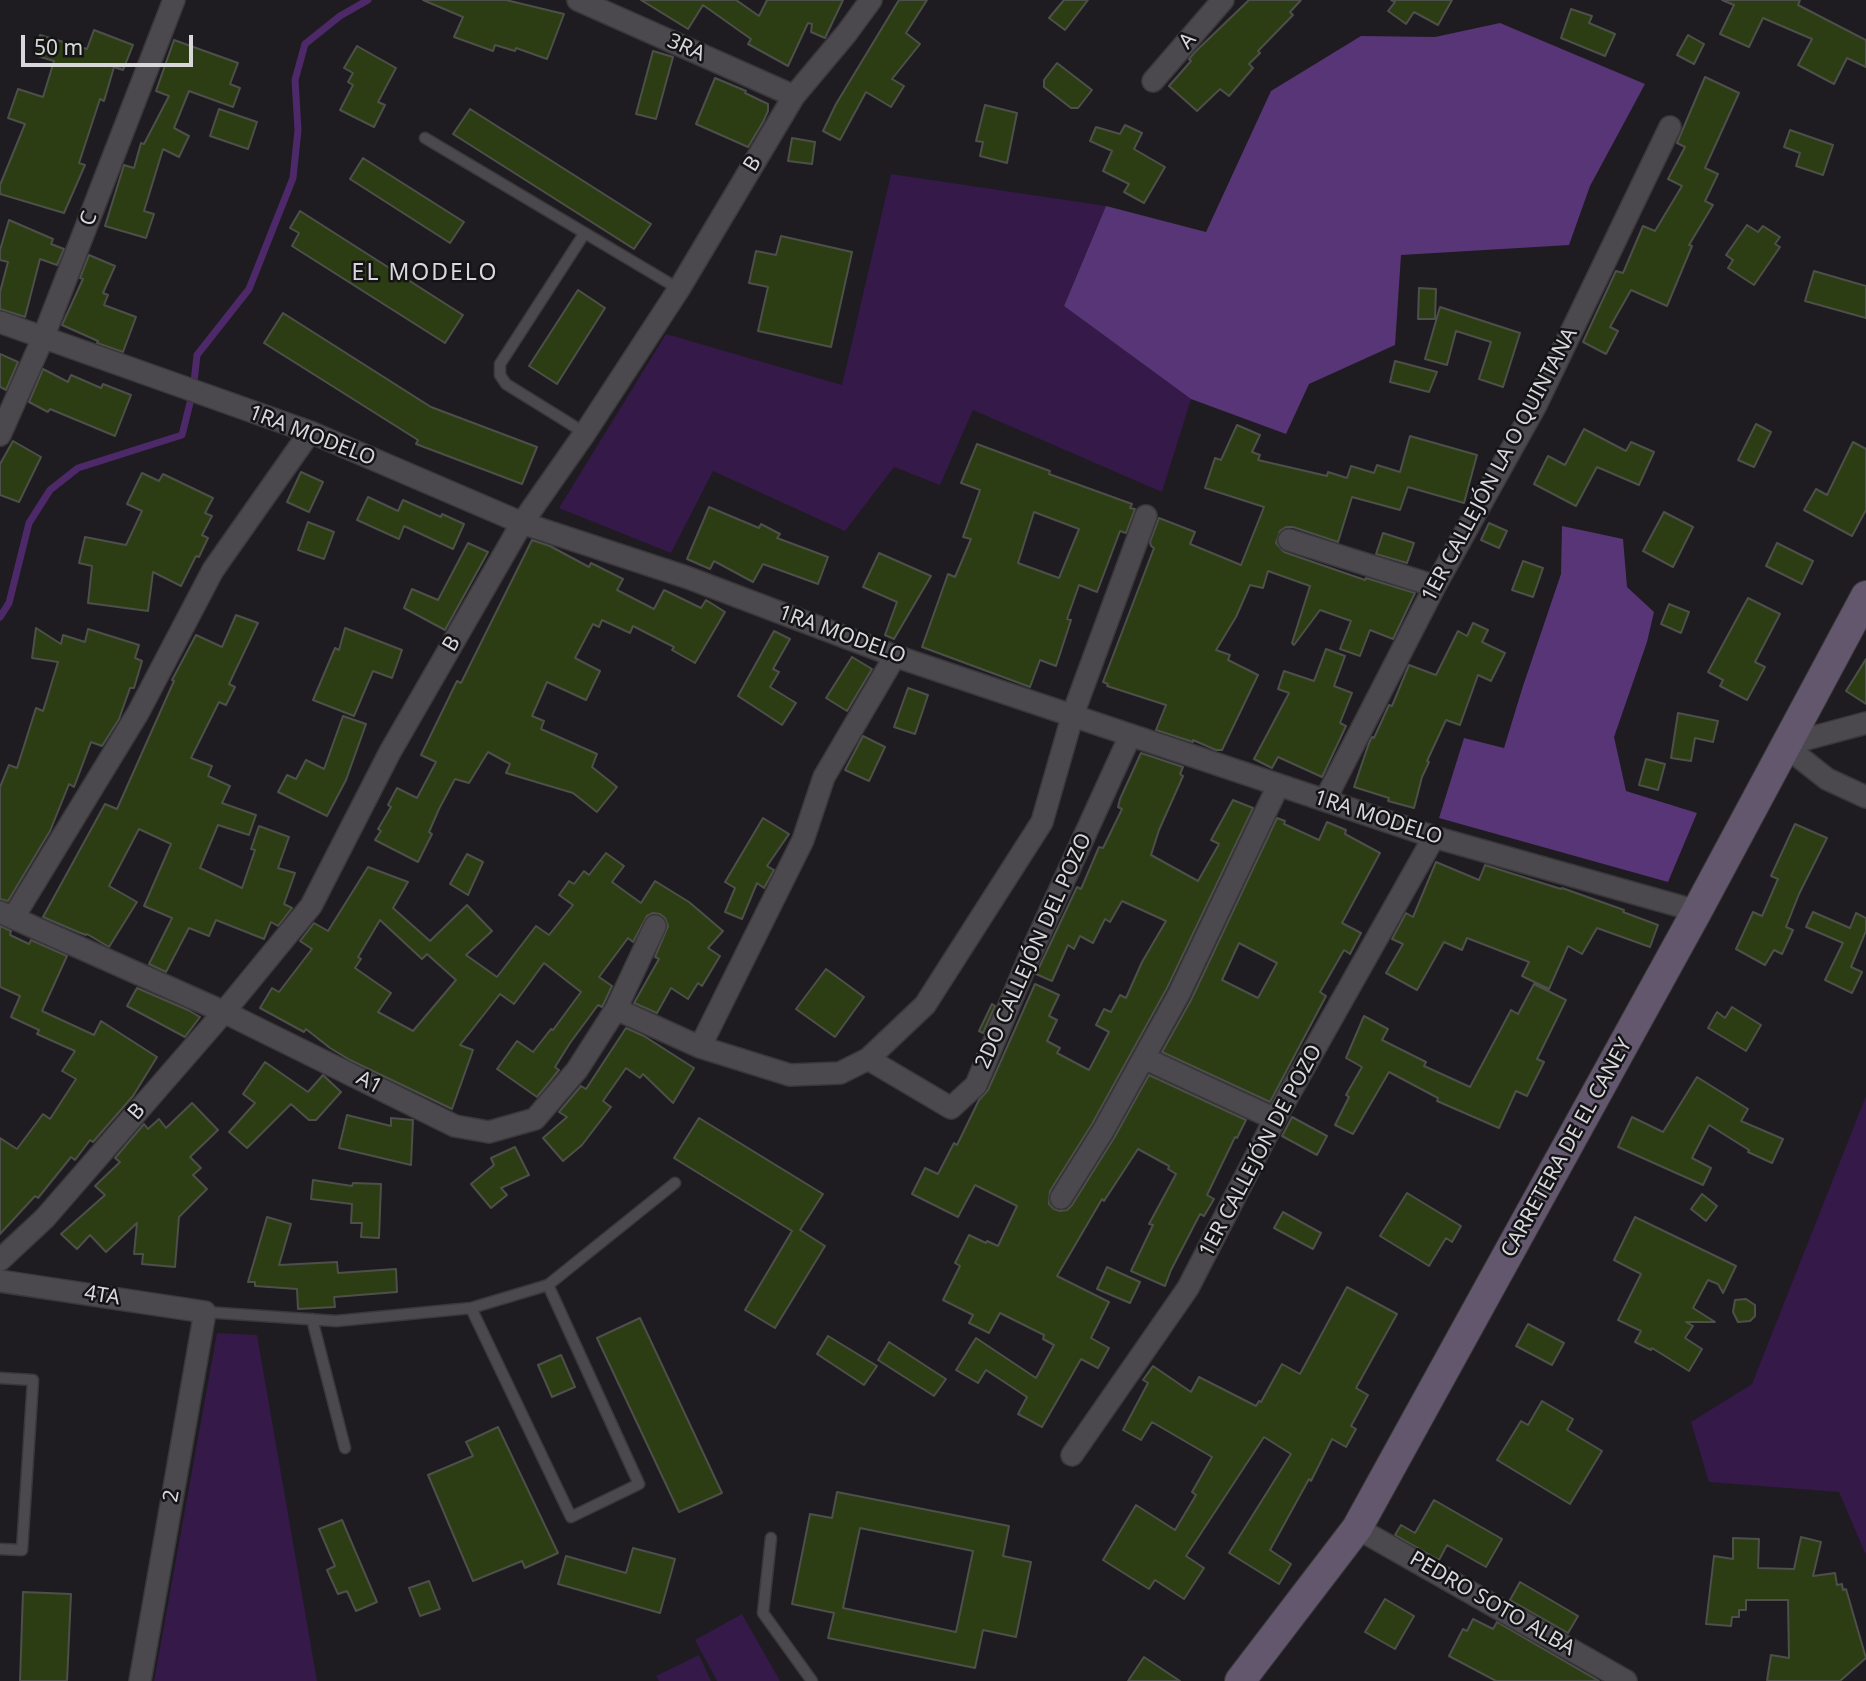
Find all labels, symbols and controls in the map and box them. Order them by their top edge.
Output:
scale bar [24,21,196,65]
street label: A [1174,28,1202,54]
street label: 3RA [663,29,709,67]
text: 50 m [34,33,83,61]
street label: B [739,152,767,176]
street label: C [75,208,103,230]
district label: EL MODELO [353,259,497,287]
street label: 1ER CALLEJÓN LA O QUINTANA [1417,324,1583,606]
street label: 1RA MODELO [245,400,379,472]
street label: 1RA MODELO [775,600,909,670]
street label: B [438,632,466,656]
street label: 1RA MODELO [1311,785,1445,851]
street label: 2DO CALLEJÓN DEL POZO [971,829,1097,1073]
street label: CARRETERA DE EL CANEY [1496,1034,1638,1262]
street label: 1ER CALLEJÓN DE POZO [1194,1040,1328,1262]
street label: A1 [352,1066,386,1100]
street label: B [123,1099,151,1125]
street label: 4TA [82,1281,122,1311]
street label: 2 [159,1488,185,1504]
street label: PEDRO SOTO ALBA [1405,1546,1579,1662]

